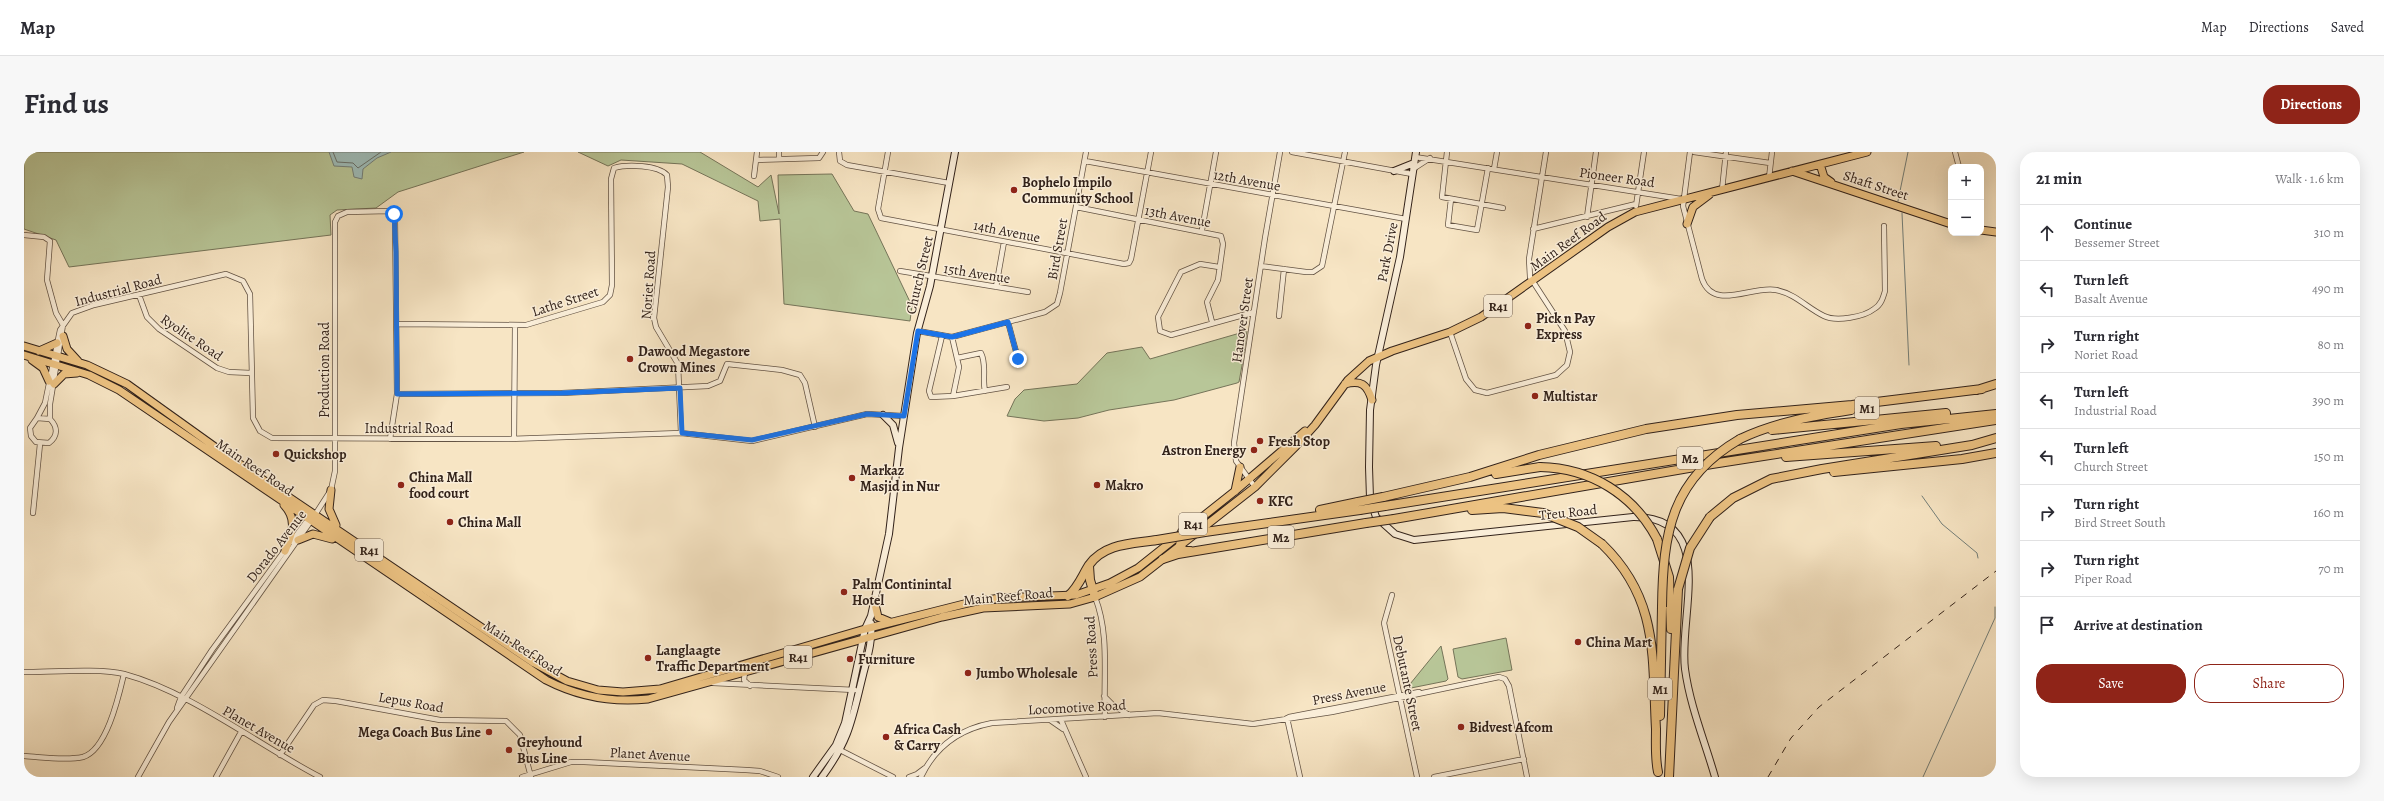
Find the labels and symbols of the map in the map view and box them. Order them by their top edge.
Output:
street label: Pioneer Road [1578,163,1656,192]
street label: 12th Avenue [1212,165,1282,196]
street label: Shaft Street [1841,166,1911,205]
place label: Bophelo Impilo Community School [1022,173,1134,208]
marker: Bophelo Impilo Community School [1009,185,1019,195]
street label: 13th Avenue [1143,201,1213,232]
route start [385,205,403,223]
street label: Main Reef Road [1526,207,1611,275]
street label: 14th Avenue [972,216,1042,247]
street label: Bird Street [1043,216,1072,281]
street label: Park Drive [1372,221,1403,284]
street label: Church Street [901,234,938,316]
street label: Noriet Road [637,250,660,320]
street label: 15th Avenue [942,259,1012,288]
street label: Industrial Road [73,270,164,311]
street label: Hanover Street [1227,276,1258,364]
street label: Lathe Street [529,282,601,321]
road number: R41 [1484,295,1512,317]
place label: Pick n Pay Express [1536,309,1595,344]
street label: Ryolite Road [157,310,227,366]
marker: Pick n Pay Express [1523,321,1533,331]
street label: Production Road [315,322,334,418]
place label: Dawood Megastore Crown Mines [638,342,751,377]
route end [1009,350,1027,368]
marker: Dawood Megastore Crown Mines [625,354,635,364]
place label: Multistar [1543,387,1598,406]
marker: Multistar [1530,391,1540,401]
road number: M1 [1855,397,1879,419]
street label: Industrial Road [364,419,454,438]
place label: Fresh Stop [1268,432,1330,451]
street label: Main Reef Road [212,434,298,501]
marker: Fresh Stop [1255,436,1265,446]
place label: Astron Energy [1161,441,1247,460]
place label: Quickshop [284,445,347,464]
marker: Astron Energy [1249,445,1259,455]
road number: M2 [1677,447,1703,469]
marker: Quickshop [271,449,281,459]
place label: Markaz Masjid in Nur [860,461,940,496]
place label: China Mall food court [409,468,473,503]
marker: Markaz Masjid in Nur [847,473,857,483]
place label: Makro [1105,476,1143,495]
marker: China Mall food court [396,480,406,490]
marker: Makro [1092,480,1102,490]
place label: KFC [1268,492,1293,511]
marker: KFC [1255,496,1265,506]
street label: Treu Road [1538,500,1598,525]
street label: Dorado Avenue [242,506,311,587]
place label: China Mall [458,513,522,532]
road number: R41 [1179,513,1207,535]
marker: China Mall [445,517,455,527]
road number: M2 [1268,526,1294,548]
road number: R41 [355,539,383,561]
place label: Palm Continintal Hotel [852,575,952,610]
street label: Main Reef Road [962,583,1054,610]
marker: Palm Continintal Hotel [839,587,849,597]
street label: Press Road [1080,615,1103,679]
street label: Main Reef Road [480,616,566,681]
street label: Debutante Street [1388,633,1427,733]
place label: China Mart [1586,633,1653,652]
marker: China Mart [1573,637,1583,647]
place label: Langlaagte Traffic Department [656,641,770,676]
road number: R41 [784,646,812,668]
place label: Furniture [858,650,916,669]
marker: Langlaagte Traffic Department [643,653,653,663]
marker: Furniture [845,654,855,664]
place label: Jumbo Wholesale [976,664,1078,683]
marker: Jumbo Wholesale [963,668,973,678]
street label: Press Avenue [1311,677,1388,710]
road number: M1 [1648,678,1672,700]
street label: Lepus Road [377,687,445,718]
street label: Locomotive Road [1028,695,1127,720]
street label: Planet Avenue [219,701,298,758]
place label: Bidvest Afcom [1469,718,1553,737]
place label: Africa Cash & Carry [893,720,962,755]
marker: Bidvest Afcom [1456,722,1466,732]
place label: Mega Coach Bus Line [358,723,482,742]
marker: Mega Coach Bus Line [484,727,494,737]
marker: Africa Cash & Carry [881,732,891,742]
place label: Greyhound Bus Line [517,733,583,768]
street label: Planet Avenue [609,743,691,766]
marker: Greyhound Bus Line [504,745,514,755]

